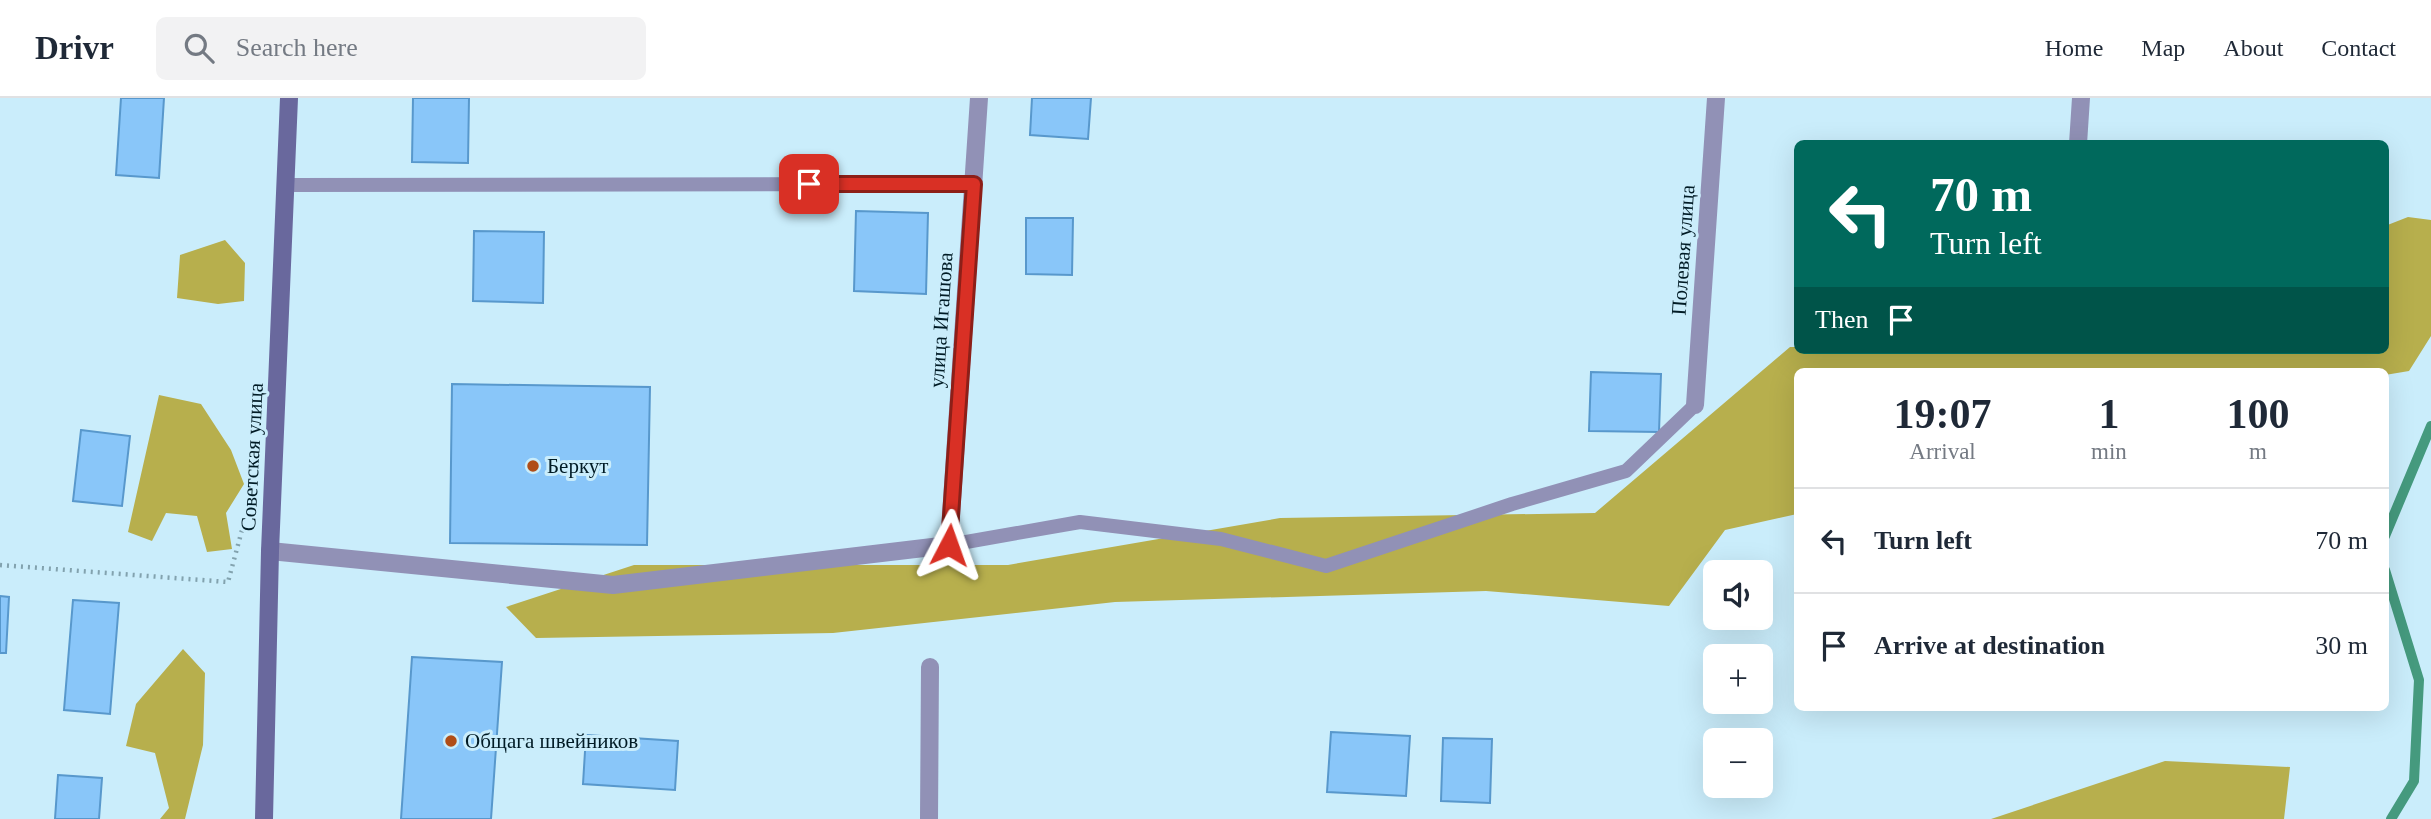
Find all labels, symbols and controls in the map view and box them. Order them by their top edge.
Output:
search box [156,17,646,80]
icon: search [180,29,218,67]
text: Drivr [35,30,114,66]
text: Search here [236,33,358,62]
text: Home [2045,35,2103,61]
text: Map [2141,35,2185,61]
text: About [2223,35,2283,61]
text: Contact [2321,35,2396,61]
pin [779,154,839,214]
icon: arrive [790,165,828,203]
text: 70 m [1930,167,2032,222]
icon: left [1815,168,1906,259]
street label: Полевая улица [1666,183,1700,316]
text: Turn left [1930,225,2042,261]
street label: улица Игашова [924,251,958,389]
icon: arrive [1882,301,1920,339]
text: Then [1815,305,1868,334]
street label: Советская улица [236,382,268,532]
text: 19:07 [1894,391,1992,437]
text: 1 [2098,391,2119,437]
text: 100 [2226,391,2289,437]
text: Arrival [1909,439,1976,464]
text: min [2091,439,2127,464]
text: m [2249,439,2267,464]
place label: Беркут [547,454,608,478]
marker: Беркут [525,458,541,474]
position arrow [912,508,986,582]
icon: left [1815,522,1853,560]
text: Turn left [1874,526,1972,555]
text: 70 m [2315,526,2368,555]
map controls [1703,560,1773,798]
button: sound [1703,560,1773,630]
icon: arrive [1815,627,1853,665]
text: Arrive at destination [1874,631,2105,660]
text: 30 m [2315,631,2368,660]
button: + [1703,644,1773,714]
button: − [1703,728,1773,798]
place label: Общага швейников [465,729,638,753]
marker: Общага швейников [443,733,459,749]

